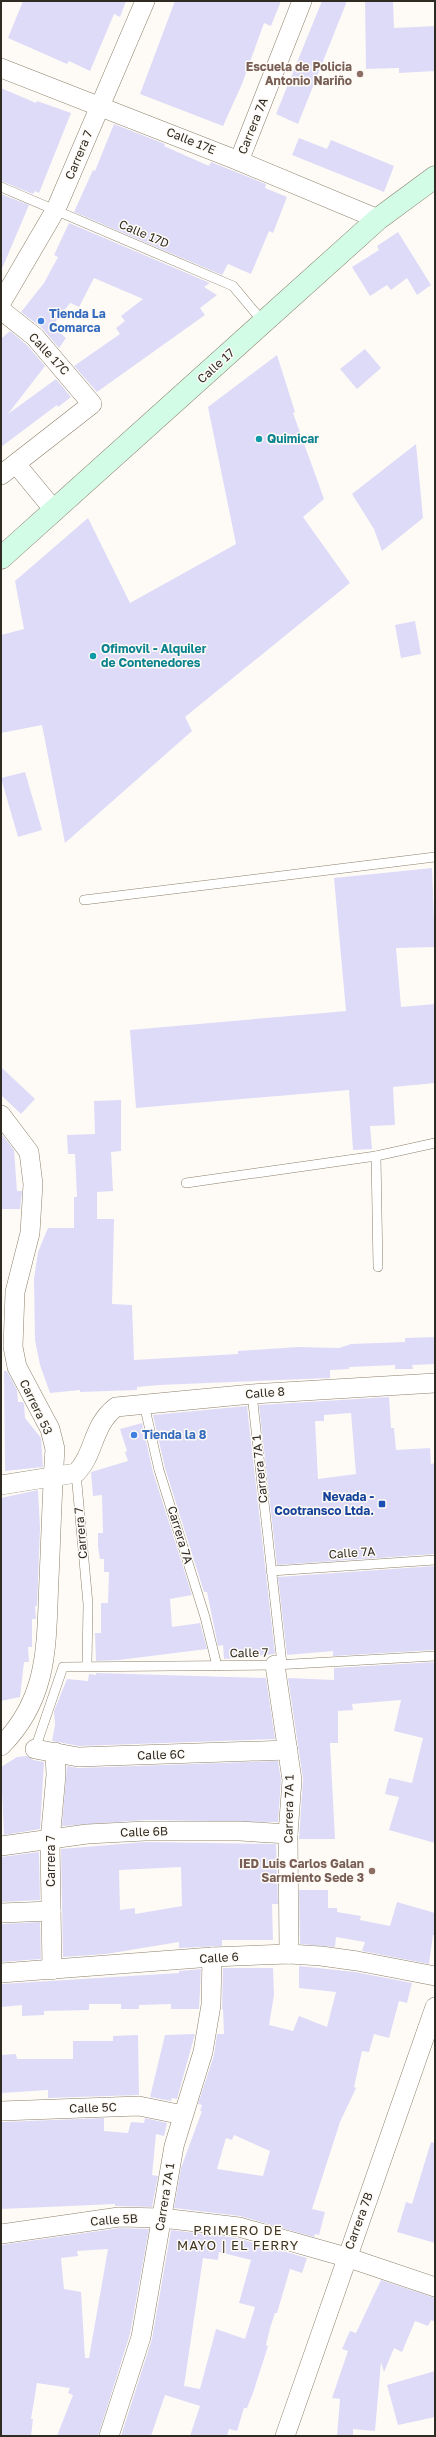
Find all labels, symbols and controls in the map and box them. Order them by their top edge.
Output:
place label: Escuela de Policia Antonio Nariño [246,59,352,88]
marker: Escuela de Policia Antonio Nariño [355,69,365,79]
street label: Carrera 7A [234,95,271,156]
street label: Calle 17E [164,124,218,157]
street label: Carrera 7 [62,128,96,182]
street label: Calle 17D [117,216,172,251]
place label: Tienda La Comarca [49,306,106,335]
marker: Tienda La Comarca [36,316,46,326]
street label: Calle 17C [26,329,73,378]
street label: Calle 17 [194,345,237,386]
place label: Quimicar [267,431,319,446]
marker: Quimicar [254,434,264,444]
place label: Ofimovil - Alquiler de Contenedores [101,641,207,670]
marker: Ofimovil - Alquiler de Contenedores [88,651,98,661]
street label: Carrera 53 [17,1377,56,1437]
street label: Calle 8 [245,1384,285,1401]
place label: Tienda la 8 [142,1427,207,1442]
marker: Tienda la 8 [129,1430,139,1440]
street label: Carrera 7A 1 [248,1434,271,1504]
place label: Nevada - Cootransco Ltda. [274,1489,374,1518]
marker: Nevada - Cootransco Ltda. [377,1499,387,1509]
street label: Carrera 7A [165,1504,196,1566]
street label: Carrera 7 [71,1507,90,1560]
street label: Calle 7A [328,1543,376,1562]
street label: Calle 7 [229,1645,269,1660]
street label: Calle 6C [137,1746,185,1763]
street label: Carrera 7A 1 [280,1774,297,1843]
street label: Calle 6B [120,1823,168,1840]
street label: Carrera 7 [43,1835,58,1887]
place label: IED Luis Carlos Galan Sarmiento Sede 3 [239,1856,364,1885]
marker: IED Luis Carlos Galan Sarmiento Sede 3 [367,1866,377,1876]
street label: Calle 6 [199,1949,239,1966]
street label: Calle 5C [69,2099,117,2116]
street label: Carrera 7A 1 [152,2162,177,2232]
street label: Carrera 7B [341,2190,376,2252]
street label: Calle 5B [90,2210,138,2229]
district label: PRIMERO DE MAYO | EL FERRY [177,2222,299,2253]

